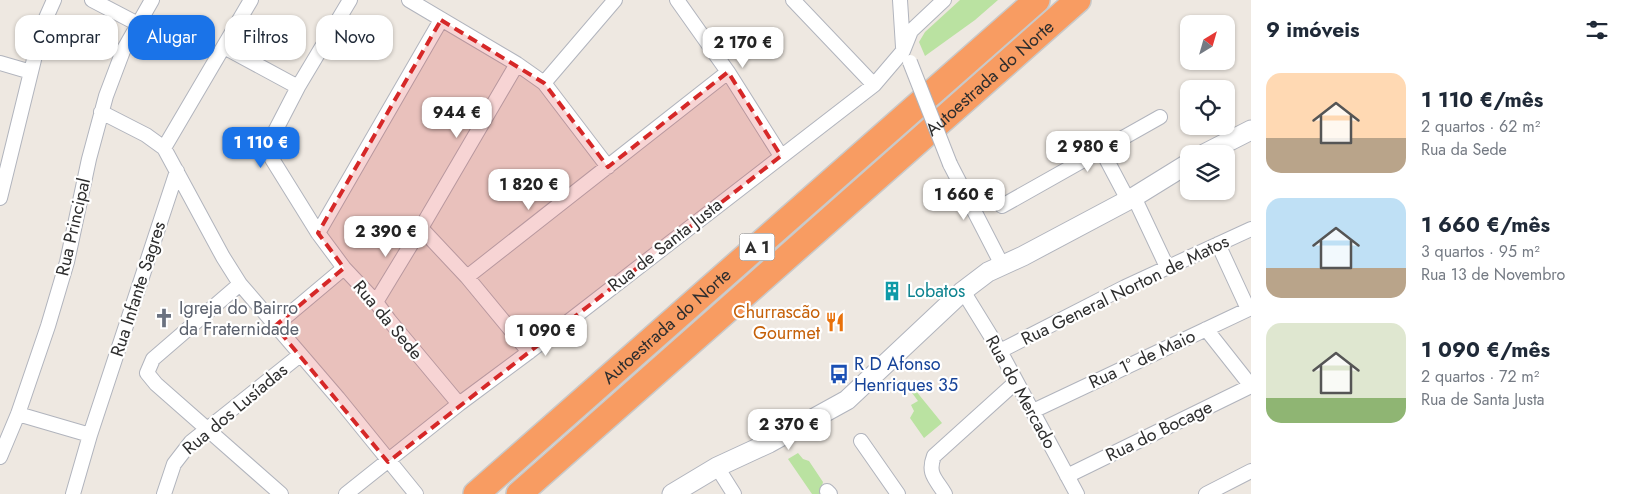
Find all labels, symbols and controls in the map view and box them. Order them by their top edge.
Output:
street label: Autoestrada do Norte [919,14,1060,142]
chip: Comprar [15,15,118,60]
chip: Alugar [128,15,215,60]
chip: Filtros [225,15,306,60]
chip: Novo [316,15,393,60]
north arrow [1180,15,1235,70]
map controls [1180,15,1235,200]
text: 9 imóveis [1266,15,1360,45]
icon: filters [1583,16,1611,44]
pin: 2 170 € [697,27,789,69]
text: 2 170 € [714,31,772,54]
button: locate [1180,80,1235,135]
text: 1 110 €/mês [1421,85,1543,115]
icon: home [1306,93,1366,153]
pin: 944 € [422,96,492,139]
text: 944 € [433,101,481,124]
text: 2 quartos · 62 m² [1421,115,1540,138]
pin: 1 110 € [215,126,307,169]
pin: 2 980 € [1042,130,1134,173]
text: 1 110 € [233,131,289,154]
text: 2 980 € [1057,135,1119,158]
text: Rua da Sede [1421,138,1507,161]
button: layers [1180,145,1235,200]
pin: 1 820 € [483,168,575,211]
text: 1 820 € [499,173,559,196]
street label: Rua Principal [49,175,97,279]
pin: 1 660 € [918,178,1010,221]
text: 1 660 € [934,183,994,206]
street label: Rua de Santa Justa [602,192,728,298]
text: 1 660 €/mês [1421,210,1550,240]
pin: 2 390 € [340,216,432,258]
street label: Rua Infante Sagres [104,218,172,360]
icon: home [1306,218,1366,278]
text: 2 390 € [355,220,417,243]
street label: Rua General Norton de Matos [1017,228,1233,352]
road number: A 1 [740,233,774,260]
text: 3 quartos · 95 m² [1421,240,1540,263]
street label: Autoestrada do Norte [596,262,737,390]
text: Rua 13 de Novembro [1421,263,1565,286]
street label: Rua da Sede [347,275,429,365]
place label: Lobatos [907,278,965,304]
building icon: Lobatos [881,280,903,302]
place label: Igreja do Bairro da Fraternidade [179,295,299,342]
place label: Churrascão Gourmet [733,299,821,346]
church icon: Igreja do Bairro da Fraternidade [153,307,175,329]
restaurant icon: Churrascão Gourmet [824,311,846,333]
pin: 1 090 € [500,314,592,357]
text: 1 090 € [516,319,576,342]
street label: Rua 1º de Maio [1084,323,1200,395]
street label: Rua do Mercado [979,331,1063,454]
text: 1 090 €/mês [1421,335,1550,365]
icon: home [1306,343,1366,403]
place label: R D Afonso Henriques 35 [854,351,958,398]
street label: Rua dos Lusíadas [177,357,293,461]
bus stop icon: R D Afonso Henriques 35 [828,363,850,385]
text: 2 quartos · 72 m² [1421,365,1539,388]
text: Rua de Santa Justa [1421,388,1544,411]
street label: Rua do Bocage [1101,394,1217,468]
pin: 2 370 € [743,408,835,451]
text: 2 370 € [759,413,819,436]

